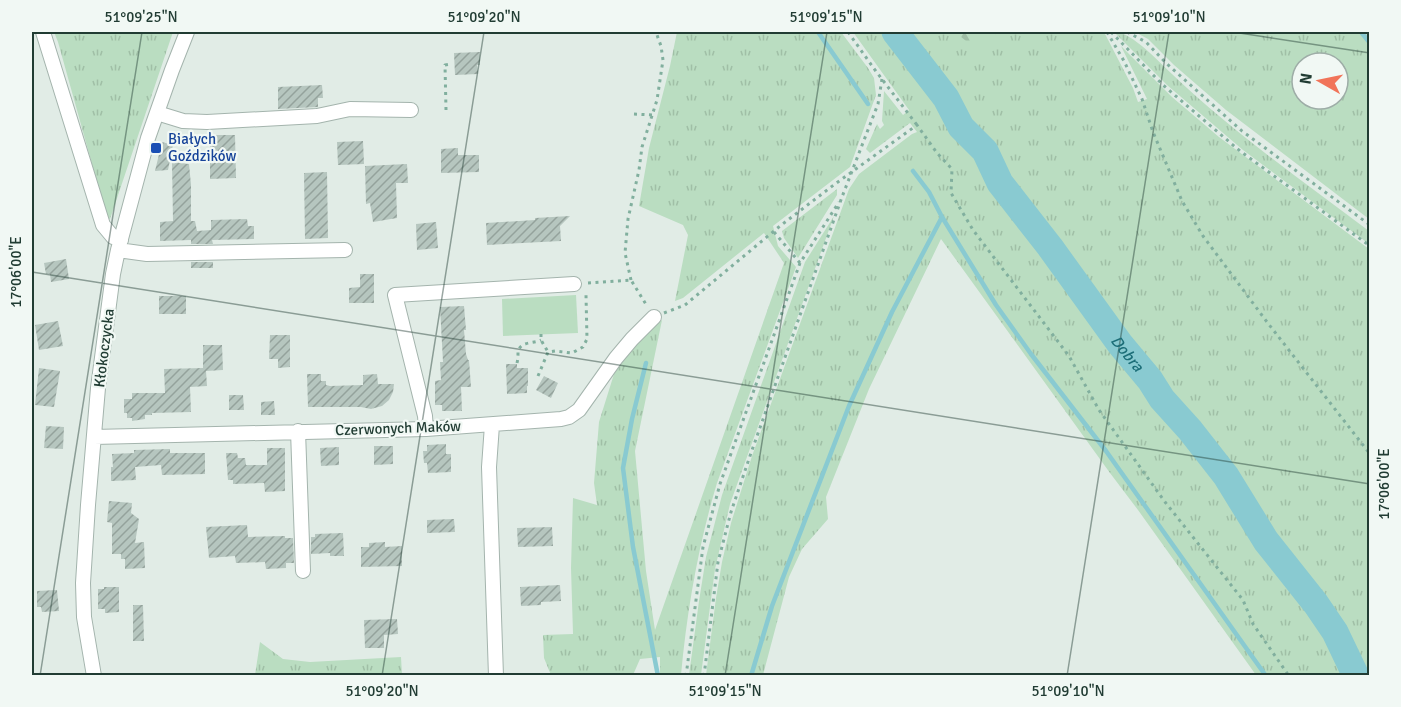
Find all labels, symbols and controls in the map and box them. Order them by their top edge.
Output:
text: 51°09'25"N [104,8,178,26]
text: 51°09'20"N [447,8,521,26]
text: 51°09'15"N [789,8,863,26]
text: 51°09'10"N [1132,8,1206,26]
north arrow [1290,51,1350,111]
text: N [1295,72,1317,86]
place label: Białych Goździków [168,130,236,165]
marker: Białych Goździków [149,141,163,155]
text: 17°06'00"E [7,236,25,308]
street label: Kłokoczycka [90,307,118,389]
water label: Dobra [1106,332,1148,377]
street label: Czerwonych Maków [335,417,461,439]
text: 17°06'00"E [1375,448,1393,520]
text: 51°09'20"N [345,682,419,700]
text: 51°09'15"N [688,682,762,700]
text: 51°09'10"N [1031,682,1105,700]

